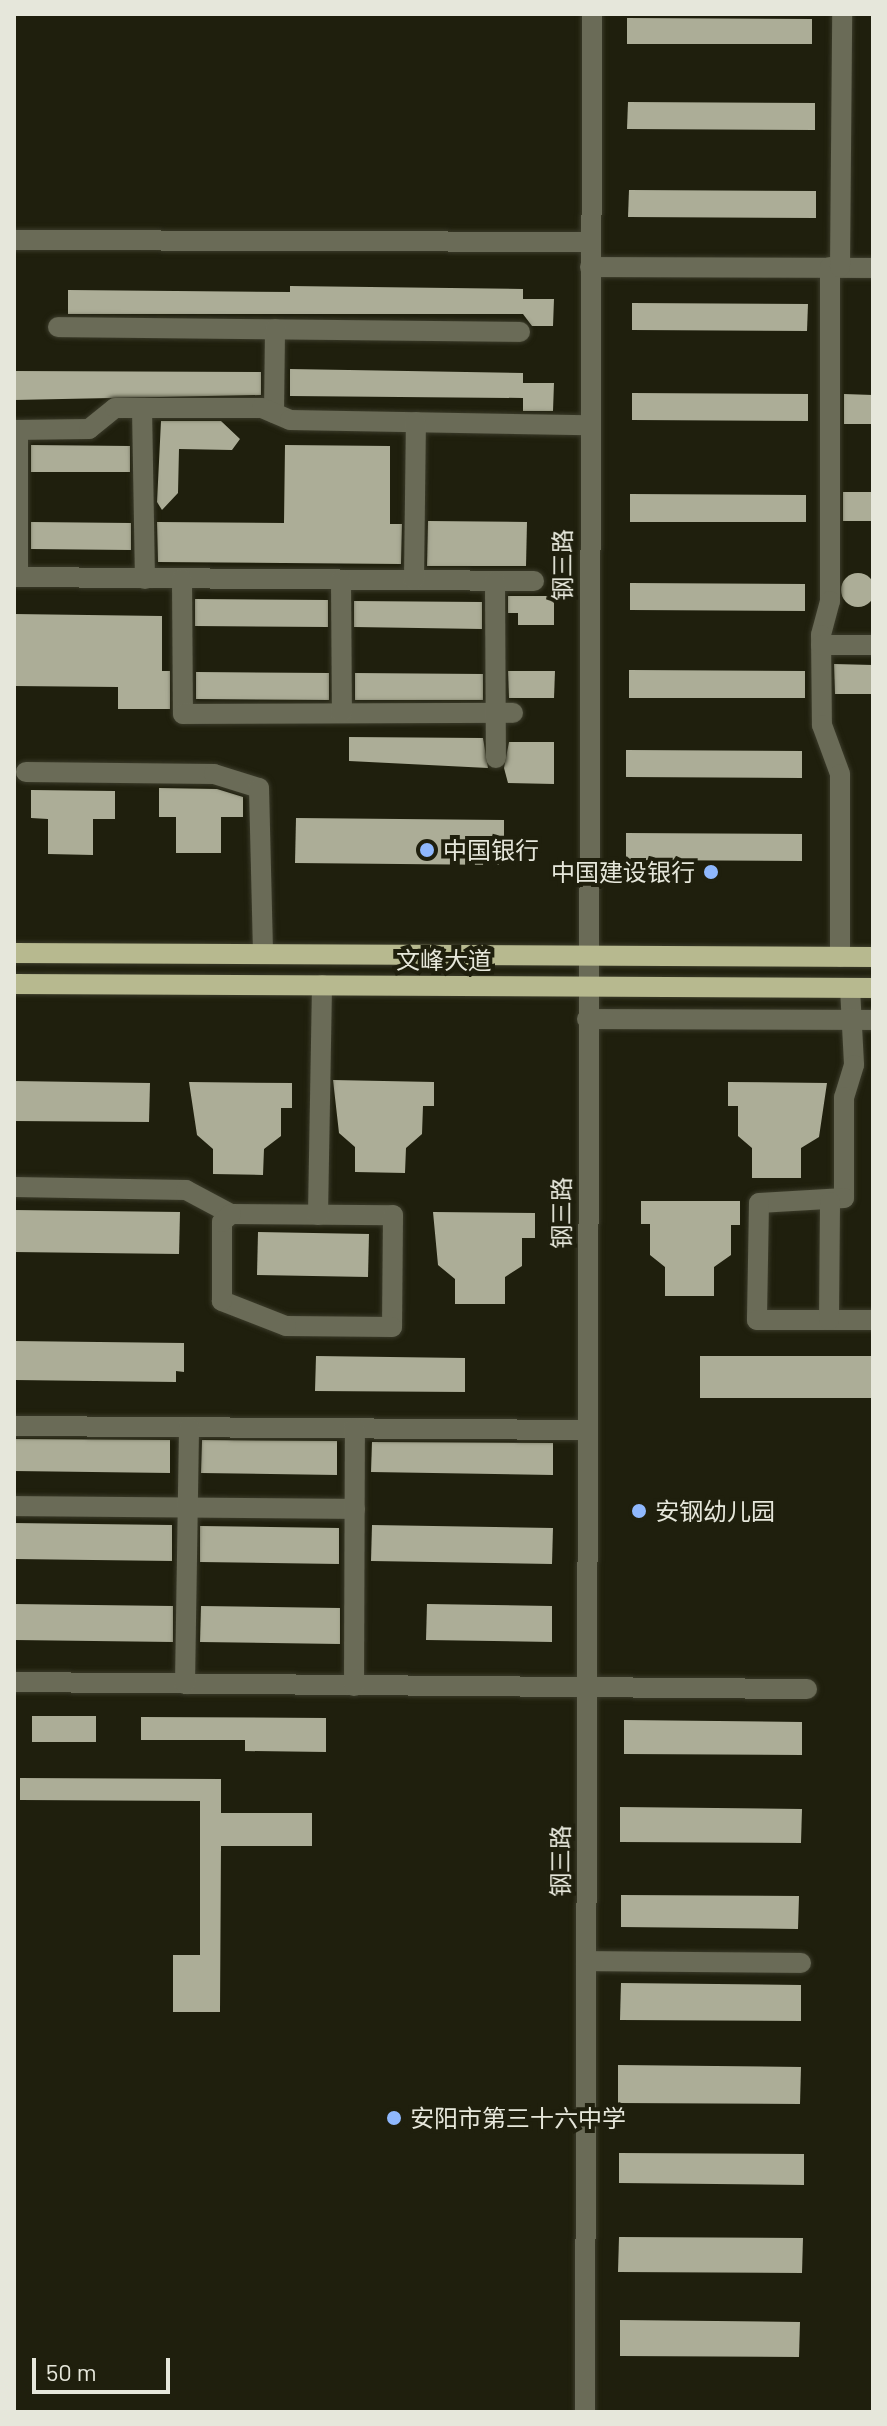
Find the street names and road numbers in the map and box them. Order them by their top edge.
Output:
street label: 钢三路 [548,529,576,601]
street label: 文峰大道 [396,946,492,974]
street label: 钢三路 [547,1177,575,1249]
street label: 钢三路 [546,1825,574,1897]

